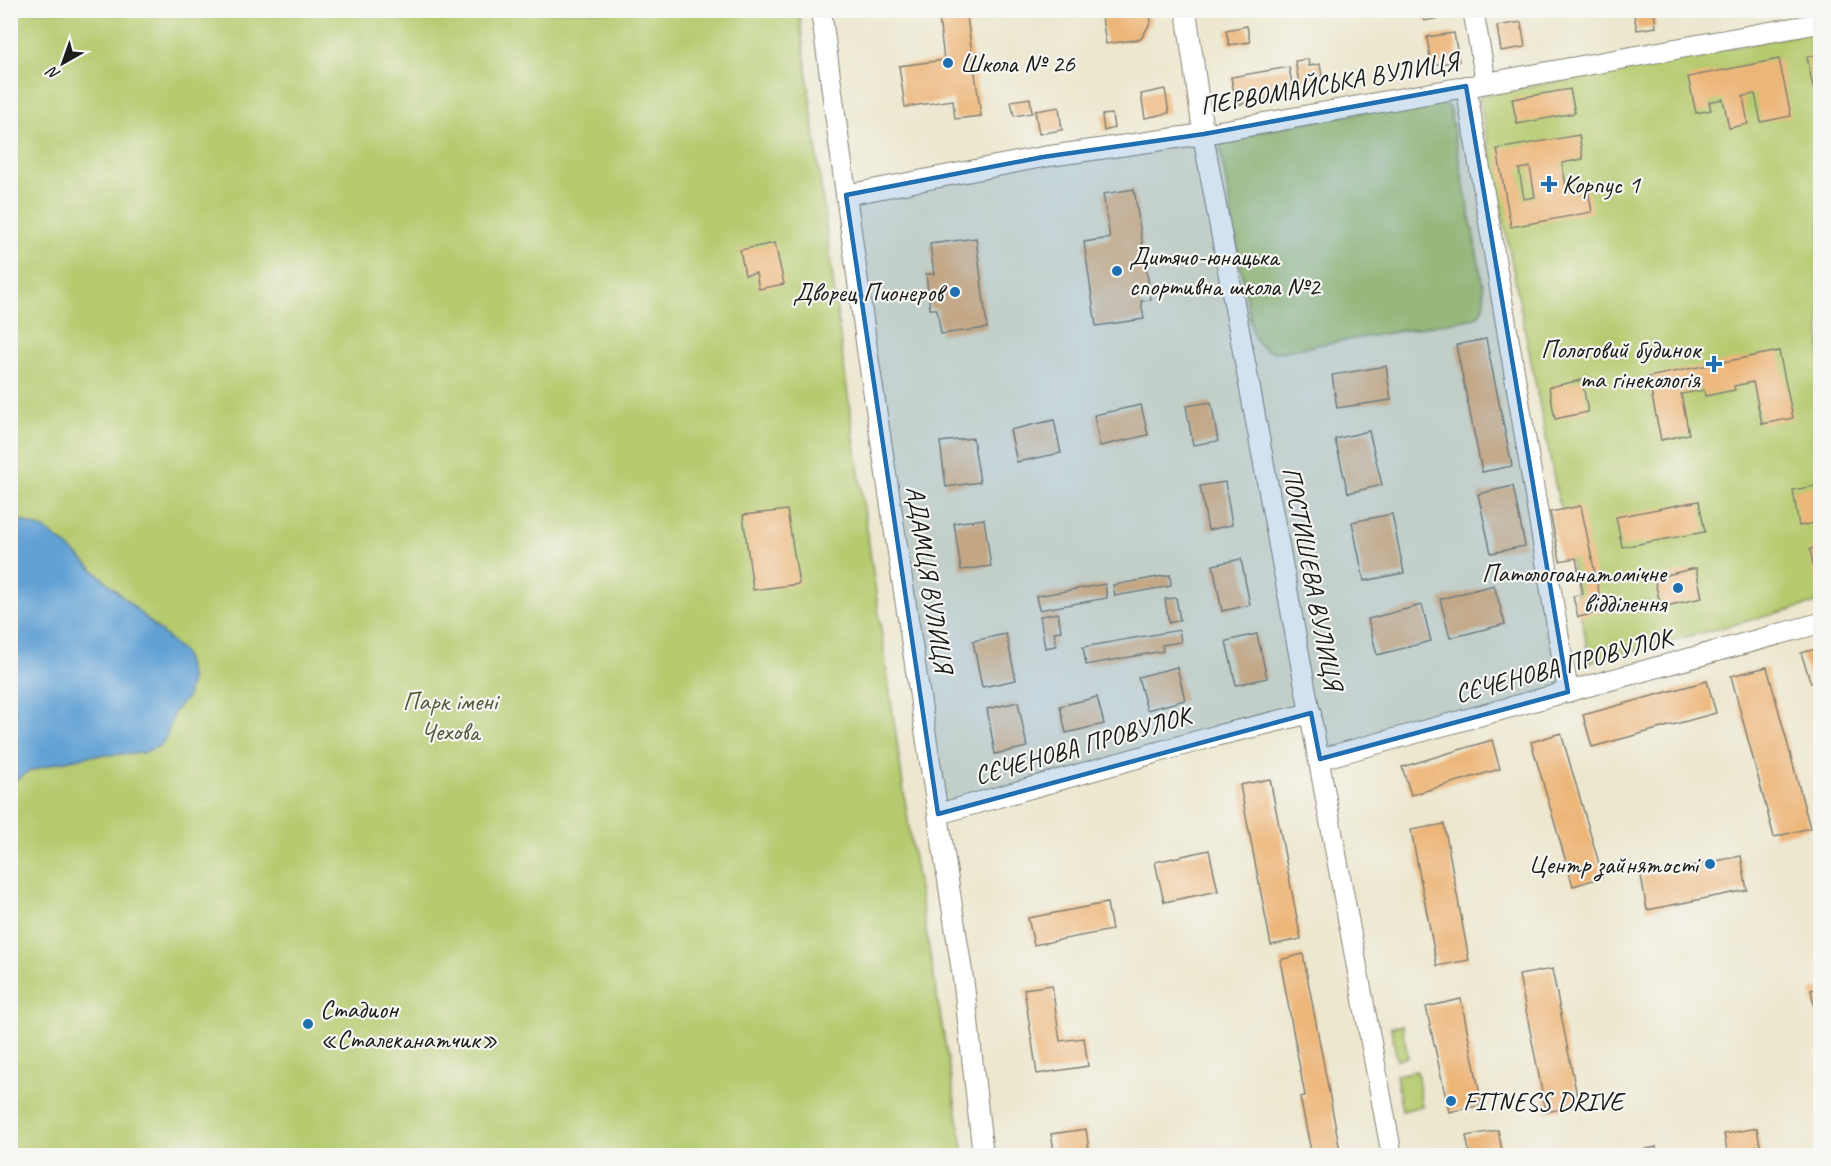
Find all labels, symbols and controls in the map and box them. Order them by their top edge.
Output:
north arrow [33,33,93,93]
street label: ПЕРВОМАЙСЬКА ВУЛИЦЯ [1197,44,1464,122]
place label: Школа № 26 [960,47,1076,80]
marker: Школа № 26 [941,56,955,70]
text: N [41,61,64,85]
place label: Корпус 1 [1562,168,1641,201]
marker: Корпус 1 [1540,175,1558,193]
place label: Дитячо-юнацька спортивна школа №2 [1129,240,1322,303]
marker: Дитячо-юнацька спортивна школа №2 [1110,264,1124,278]
place label: Дворец Пионеров [793,276,948,309]
marker: Дворец Пионеров [948,285,962,299]
place label: Пологовий будинок та гінекологія [1541,333,1702,396]
marker: Пологовий будинок та гінекологія [1705,355,1723,373]
street label: ПОСТИШЕВА ВУЛИЦЯ [1275,464,1351,696]
street label: АДАМЦЯ ВУЛИЦЯ [898,484,961,679]
place label: Патологоанатомічне відділення [1482,557,1669,620]
marker: Патологоанатомічне відділення [1671,581,1685,595]
street label: СЄЧЕНОВА ПРОВУЛОК [1451,620,1679,710]
park label: Парк імені Чехова [403,685,501,748]
street label: СЄЧЕНОВА ПРОВУЛОК [971,698,1198,792]
place label: Центр зайнятості [1529,848,1701,882]
marker: Центр зайнятості [1703,857,1717,871]
place label: Стадион «Сталеканатчик» [320,993,498,1056]
marker: Стадион «Сталеканатчик» [301,1017,315,1031]
place label: FITNESS DRIVE [1463,1085,1626,1118]
marker: FITNESS DRIVE [1444,1094,1458,1108]

